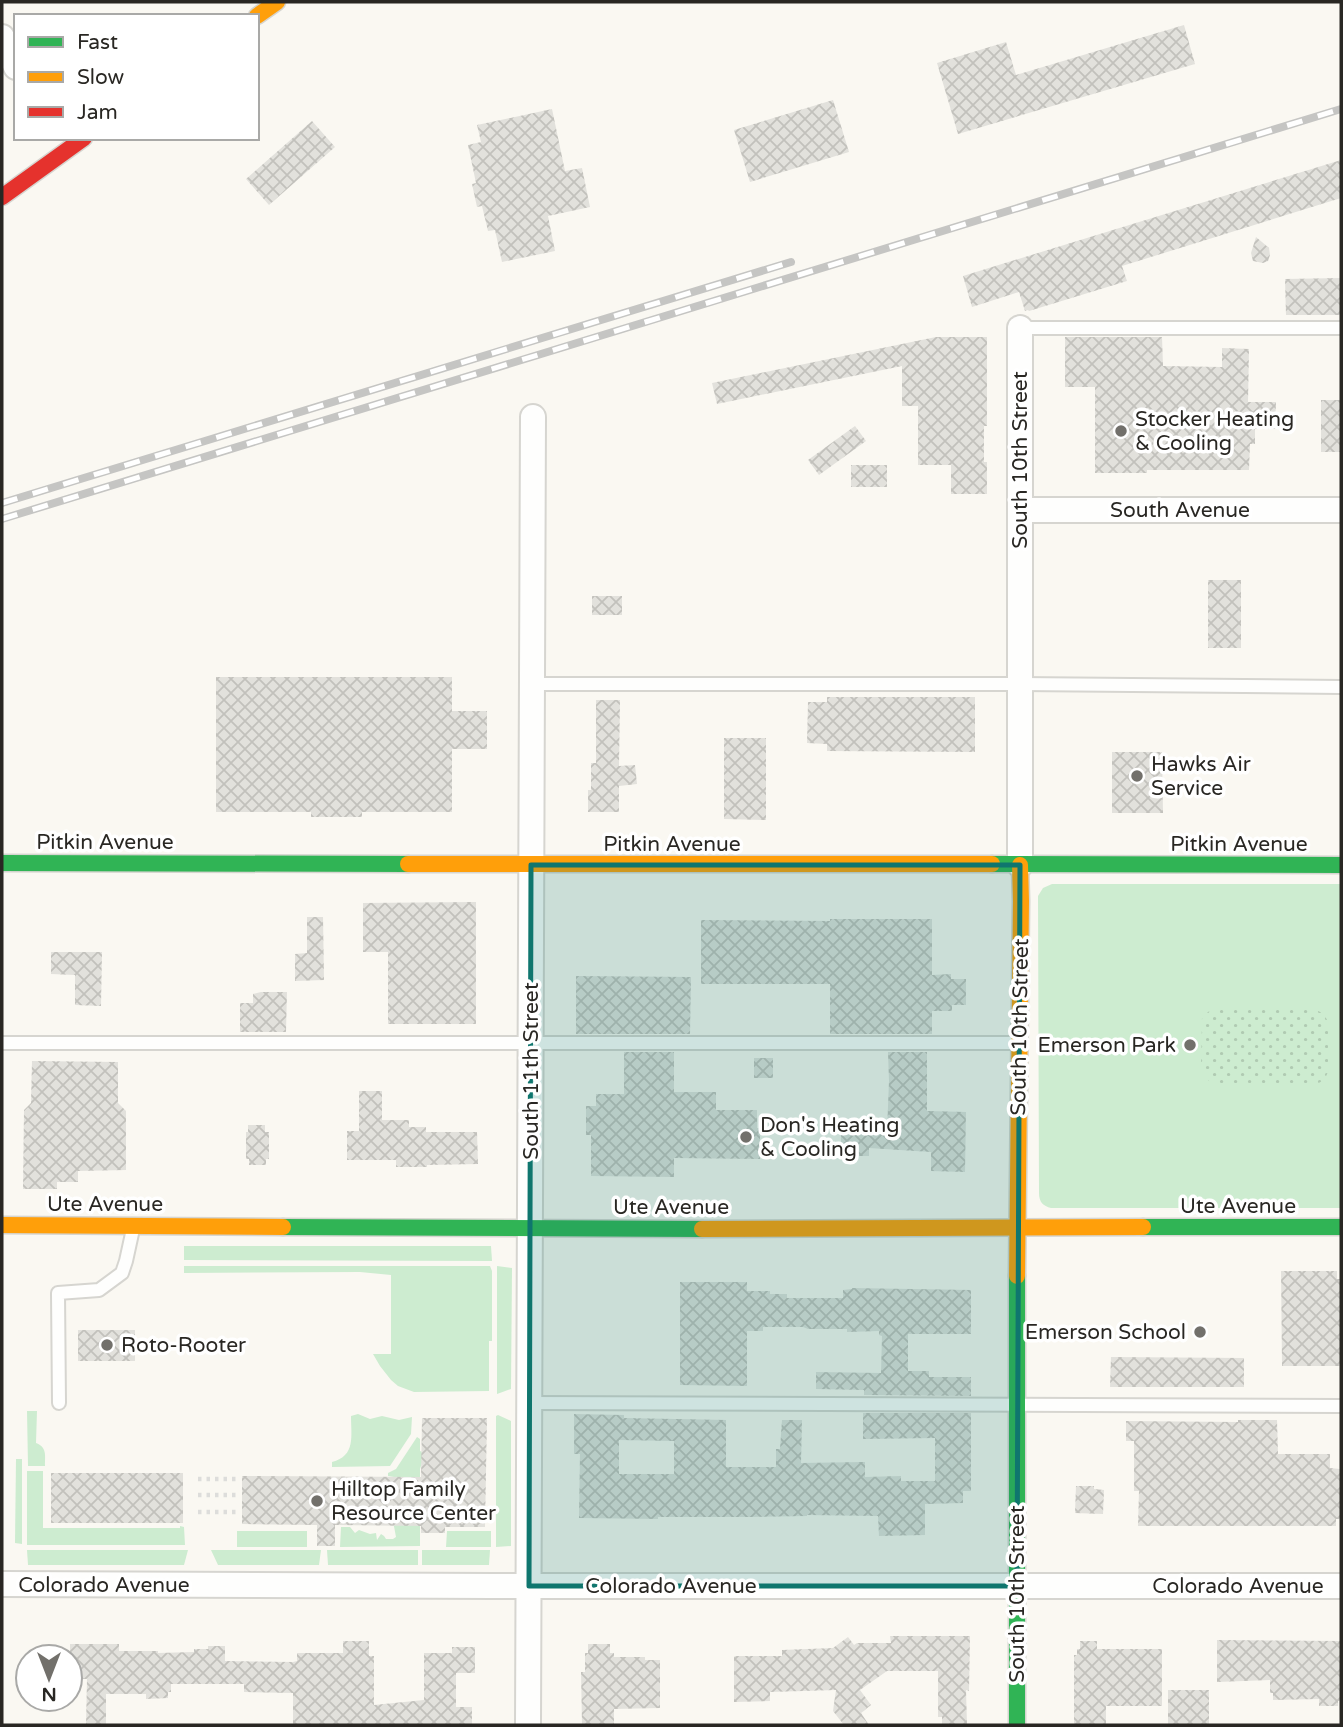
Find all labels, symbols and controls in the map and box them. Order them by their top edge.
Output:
legend [14,14,259,140]
text: Fast [77,30,118,55]
text: Slow [77,65,125,90]
text: Jam [77,100,118,125]
street label: South 10th Street [1008,371,1033,549]
place label: Stocker Heating & Cooling [1135,407,1294,456]
marker: Stocker Heating & Cooling [1113,423,1129,439]
street label: South Avenue [1110,498,1250,523]
place label: Hawks Air Service [1151,752,1251,801]
marker: Hawks Air Service [1129,768,1145,784]
street label: Pitkin Avenue [36,830,174,855]
street label: Pitkin Avenue [603,832,741,857]
street label: Pitkin Avenue [1170,832,1308,857]
street label: South 10th Street [1006,938,1034,1116]
street label: South 11th Street [519,982,544,1160]
place label: Emerson Park [1038,1033,1176,1058]
marker: Emerson Park [1182,1037,1198,1053]
place label: Don's Heating & Cooling [760,1113,899,1162]
marker: Don's Heating & Cooling [738,1129,754,1145]
street label: Ute Avenue [47,1192,163,1217]
street label: Ute Avenue [1180,1194,1296,1219]
street label: Ute Avenue [613,1195,729,1220]
place label: Emerson School [1025,1320,1186,1345]
marker: Emerson School [1192,1324,1208,1340]
place label: Roto-Rooter [121,1333,246,1358]
marker: Roto-Rooter [99,1337,115,1353]
place label: Hilltop Family Resource Center [331,1477,496,1526]
marker: Hilltop Family Resource Center [309,1493,325,1509]
street label: South 10th Street [1005,1505,1030,1683]
street label: Colorado Avenue [18,1573,190,1598]
street label: Colorado Avenue [585,1574,757,1599]
street label: Colorado Avenue [1152,1574,1324,1599]
north arrow [14,1643,84,1713]
text: N [41,1683,57,1705]

